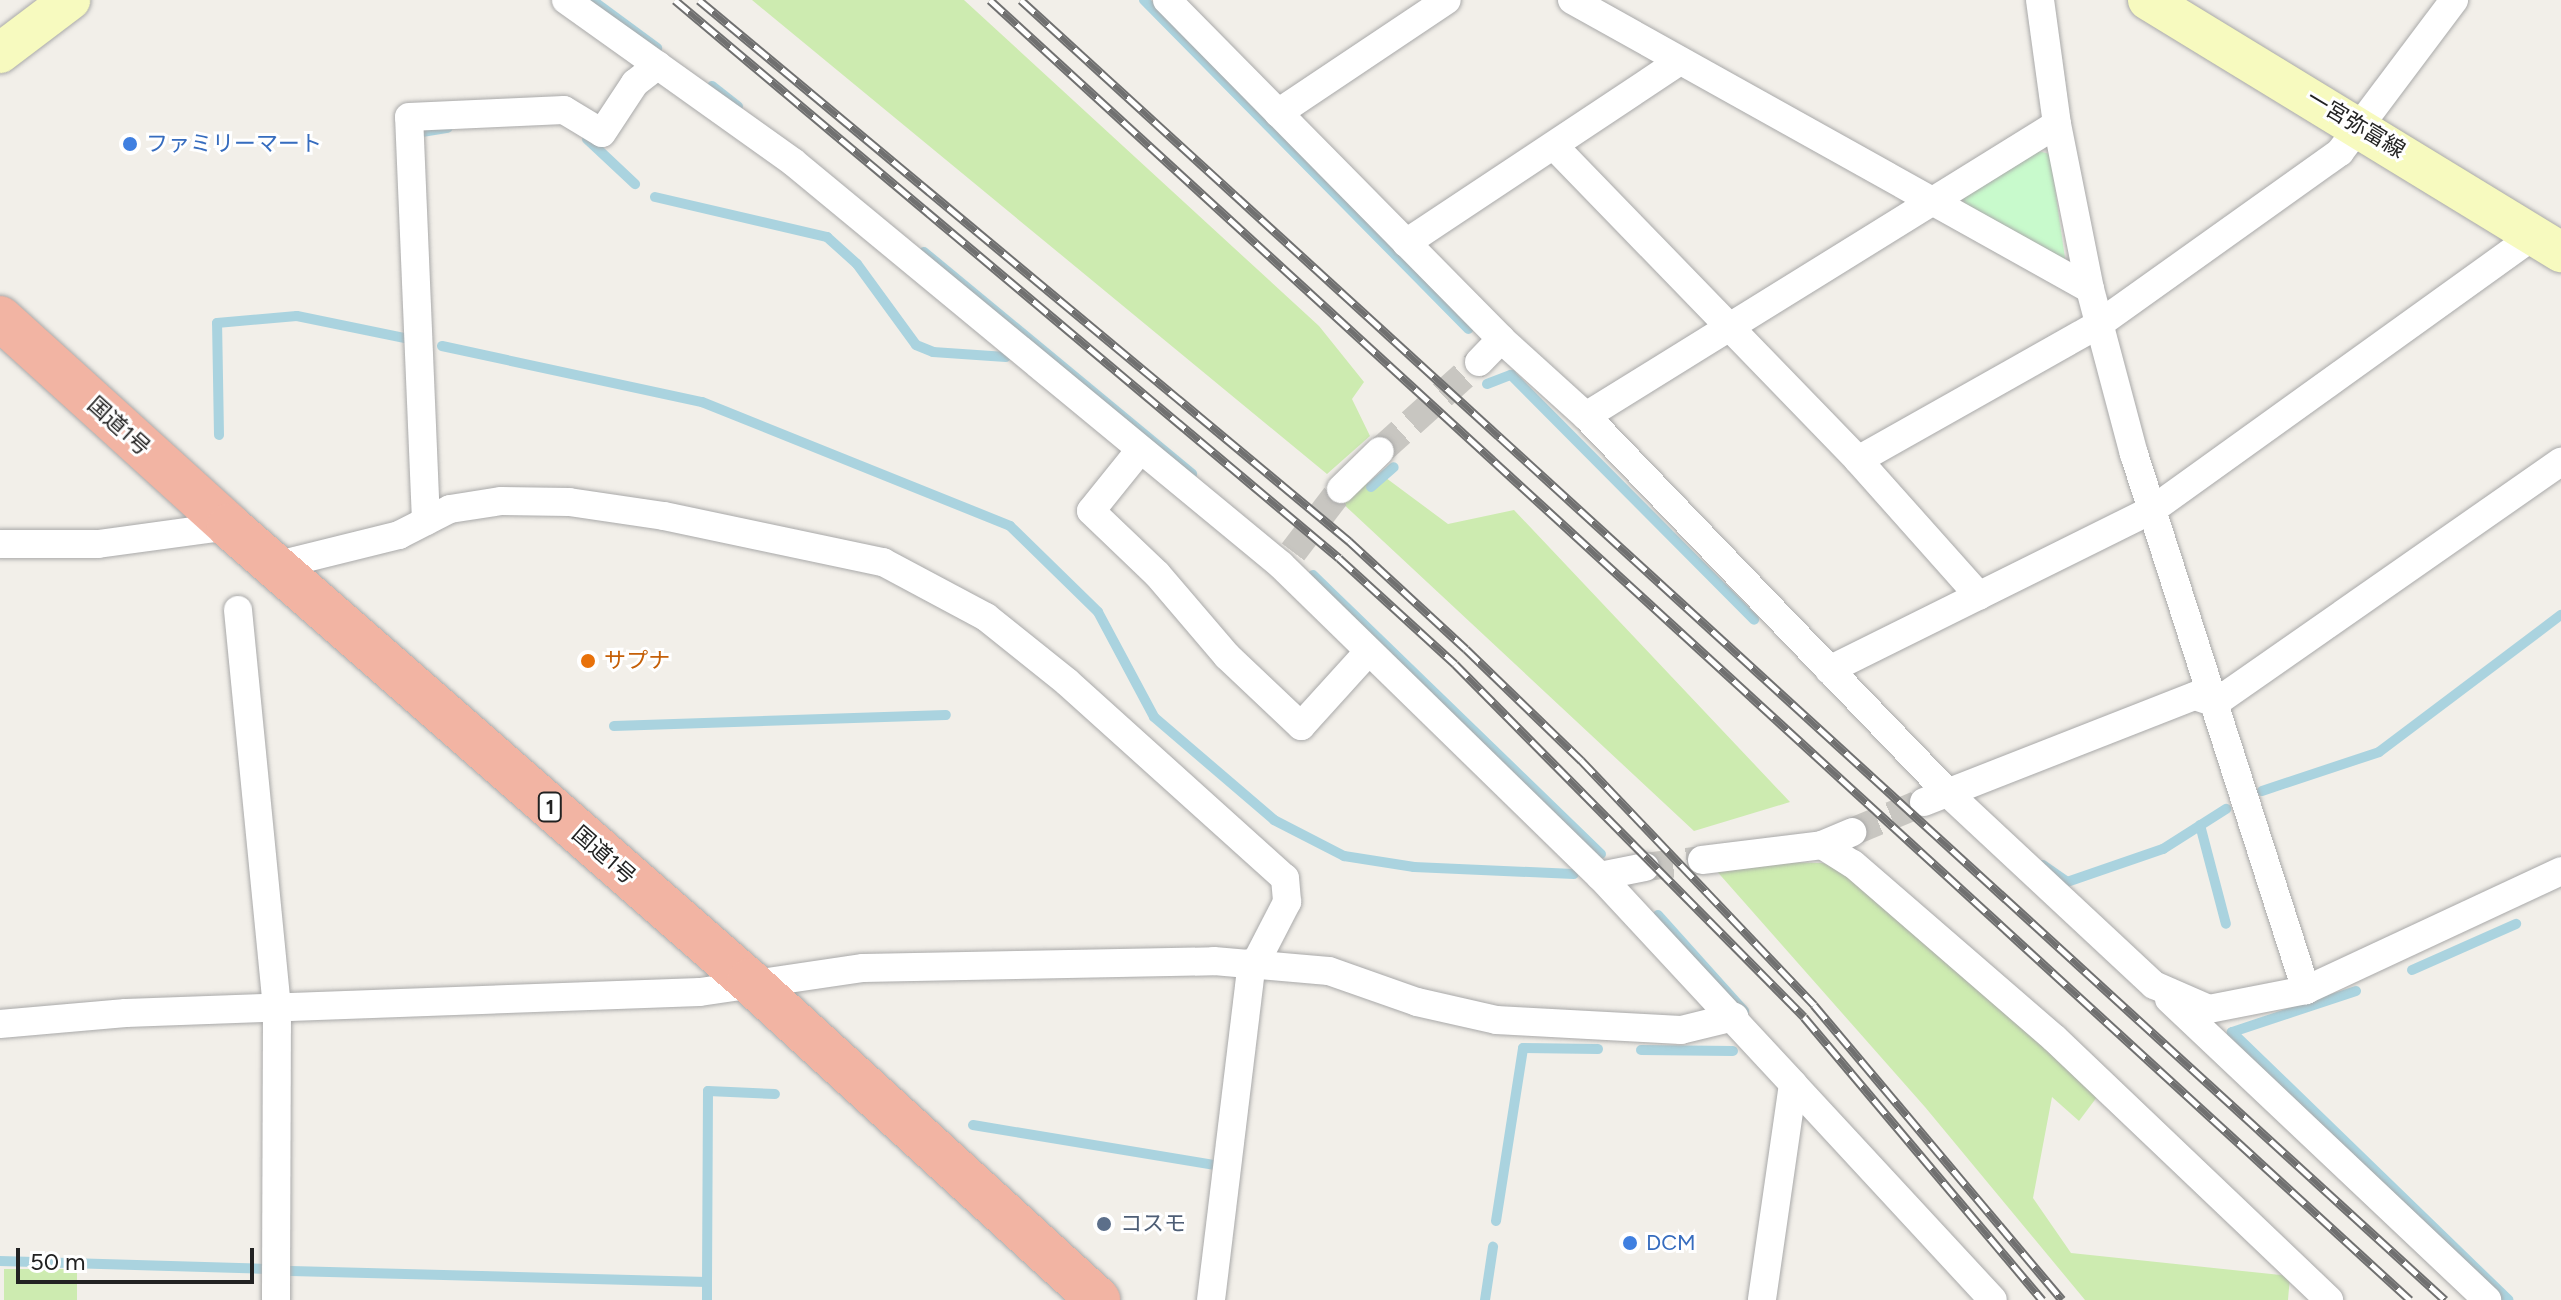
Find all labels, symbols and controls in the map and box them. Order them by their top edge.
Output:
street label: 一宮弥富線 [2302,84,2410,164]
place label: ファミリーマート [146,131,322,157]
marker: ファミリーマート [121,135,139,153]
street label: 国道1号 [82,391,156,461]
place label: サプナ [604,648,670,674]
marker: サプナ [579,652,597,670]
road number: 1 [536,791,564,823]
street label: 国道1号 [567,820,641,890]
place label: コスモ [1120,1211,1186,1237]
marker: コスモ [1095,1215,1113,1233]
place label: DCM [1646,1230,1696,1256]
scale bar [20,1232,258,1282]
marker: DCM [1621,1234,1639,1252]
text: 50 m [30,1247,86,1276]

